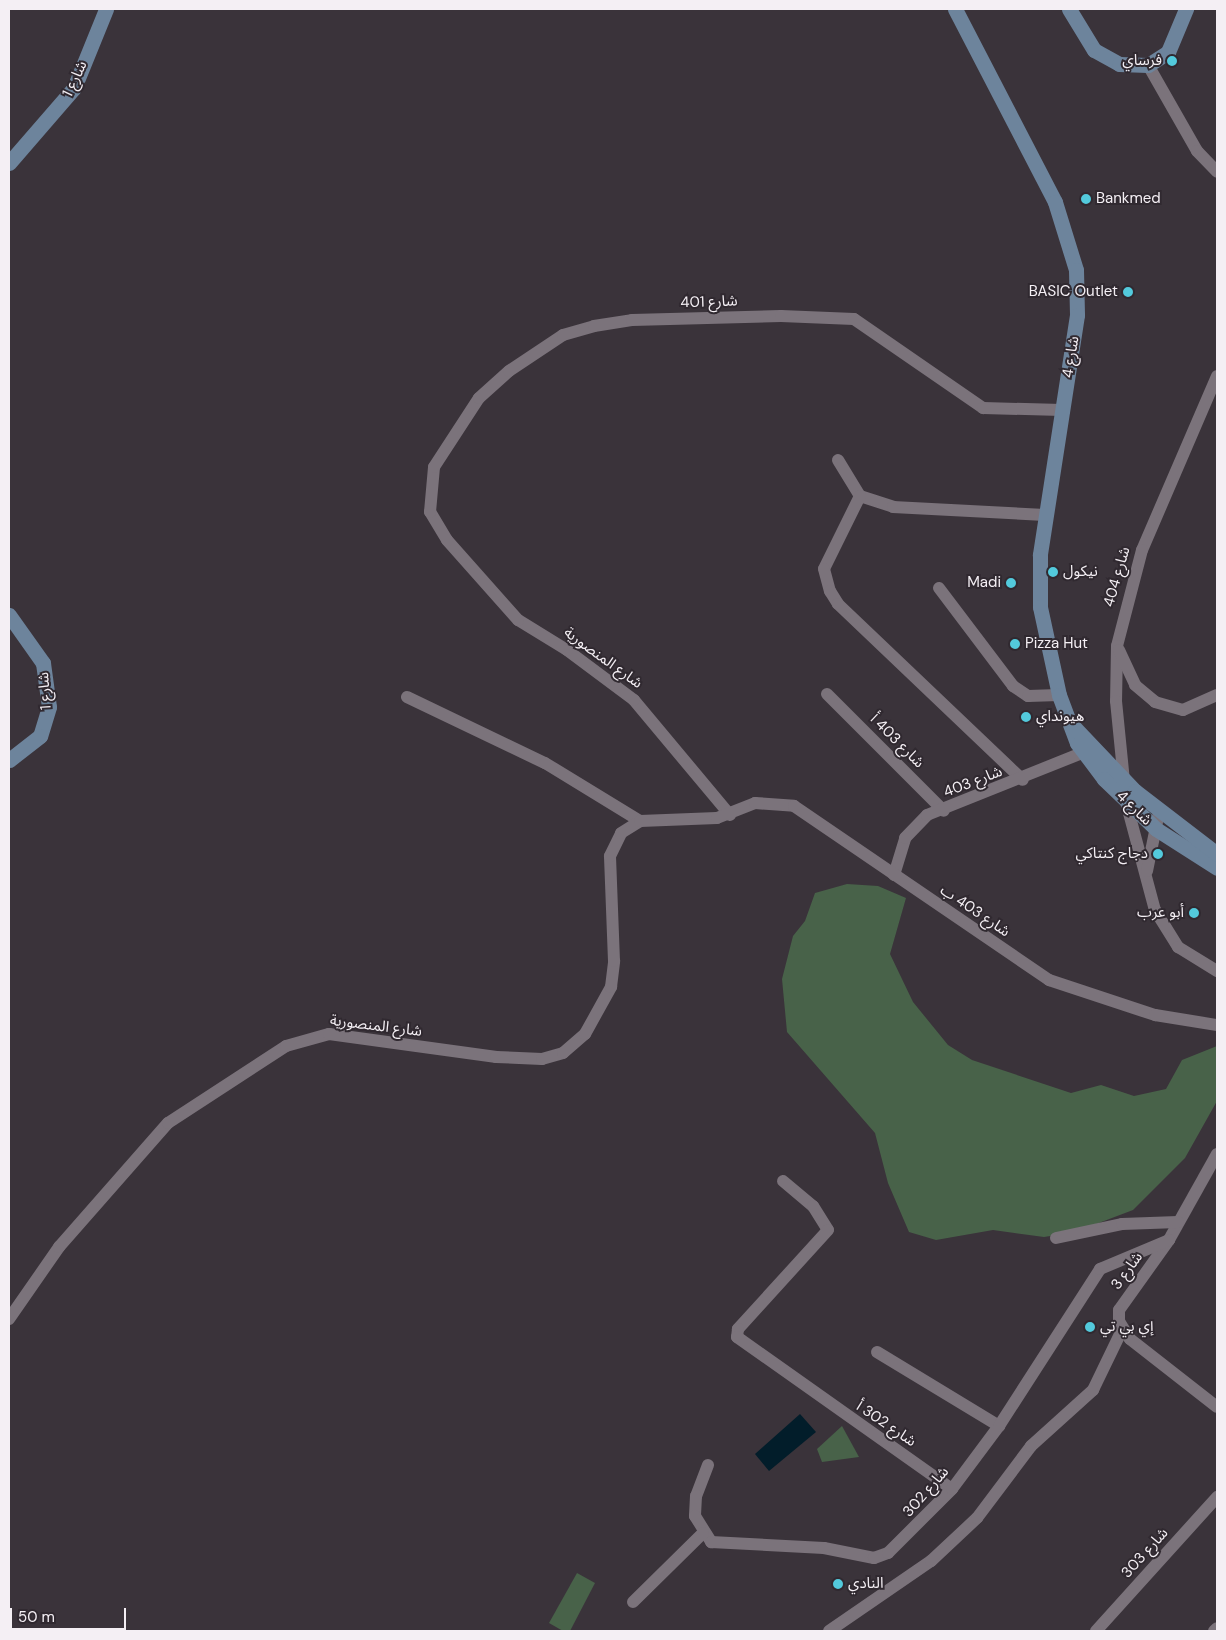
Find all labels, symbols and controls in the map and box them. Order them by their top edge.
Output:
place label: فرساي [1122,52,1162,70]
marker: فرساي [1166,55,1178,67]
street label: شارع 1 [59,58,91,100]
place label: Bankmed [1096,190,1161,208]
marker: Bankmed [1080,193,1092,205]
place label: BASIC Outlet [1029,283,1118,301]
marker: BASIC Outlet [1122,286,1134,298]
street label: شارع 401 [680,292,738,312]
street label: شارع 4 [1059,335,1083,379]
street label: شارع 404 [1100,545,1134,609]
place label: نيكول [1063,563,1098,581]
marker: نيكول [1047,566,1059,578]
place label: Madi [967,574,1001,592]
marker: Madi [1005,577,1017,589]
street label: شارع المنصورية [560,623,646,693]
place label: Pizza Hut [1025,635,1088,653]
marker: Pizza Hut [1009,638,1021,650]
street label: شارع 1 [35,671,55,711]
place label: هيونداي [1036,708,1084,726]
street label: شارع 403 أ [866,710,928,772]
marker: هيونداي [1020,711,1032,723]
street label: شارع 403 [941,763,1005,801]
street label: شارع 4 [1113,787,1155,829]
place label: دجاج كنتاكي [1076,845,1148,863]
marker: دجاج كنتاكي [1152,848,1164,860]
street label: شارع 403 ب [937,881,1013,941]
place label: أبو عرب [1137,904,1184,922]
marker: أبو عرب [1188,907,1200,919]
street label: شارع المنصورية [329,1011,423,1041]
street label: شارع 3 [1107,1249,1147,1293]
place label: إي بي تي [1100,1318,1154,1336]
marker: إي بي تي [1084,1321,1096,1333]
street label: شارع 302 أ [853,1397,919,1451]
street label: شارع 302 [899,1463,953,1521]
street label: شارع 303 [1118,1524,1172,1582]
place label: النادي [848,1575,884,1593]
marker: النادي [832,1578,844,1590]
scale bar [12,1598,129,1630]
text: 50 m [18,1607,55,1627]

